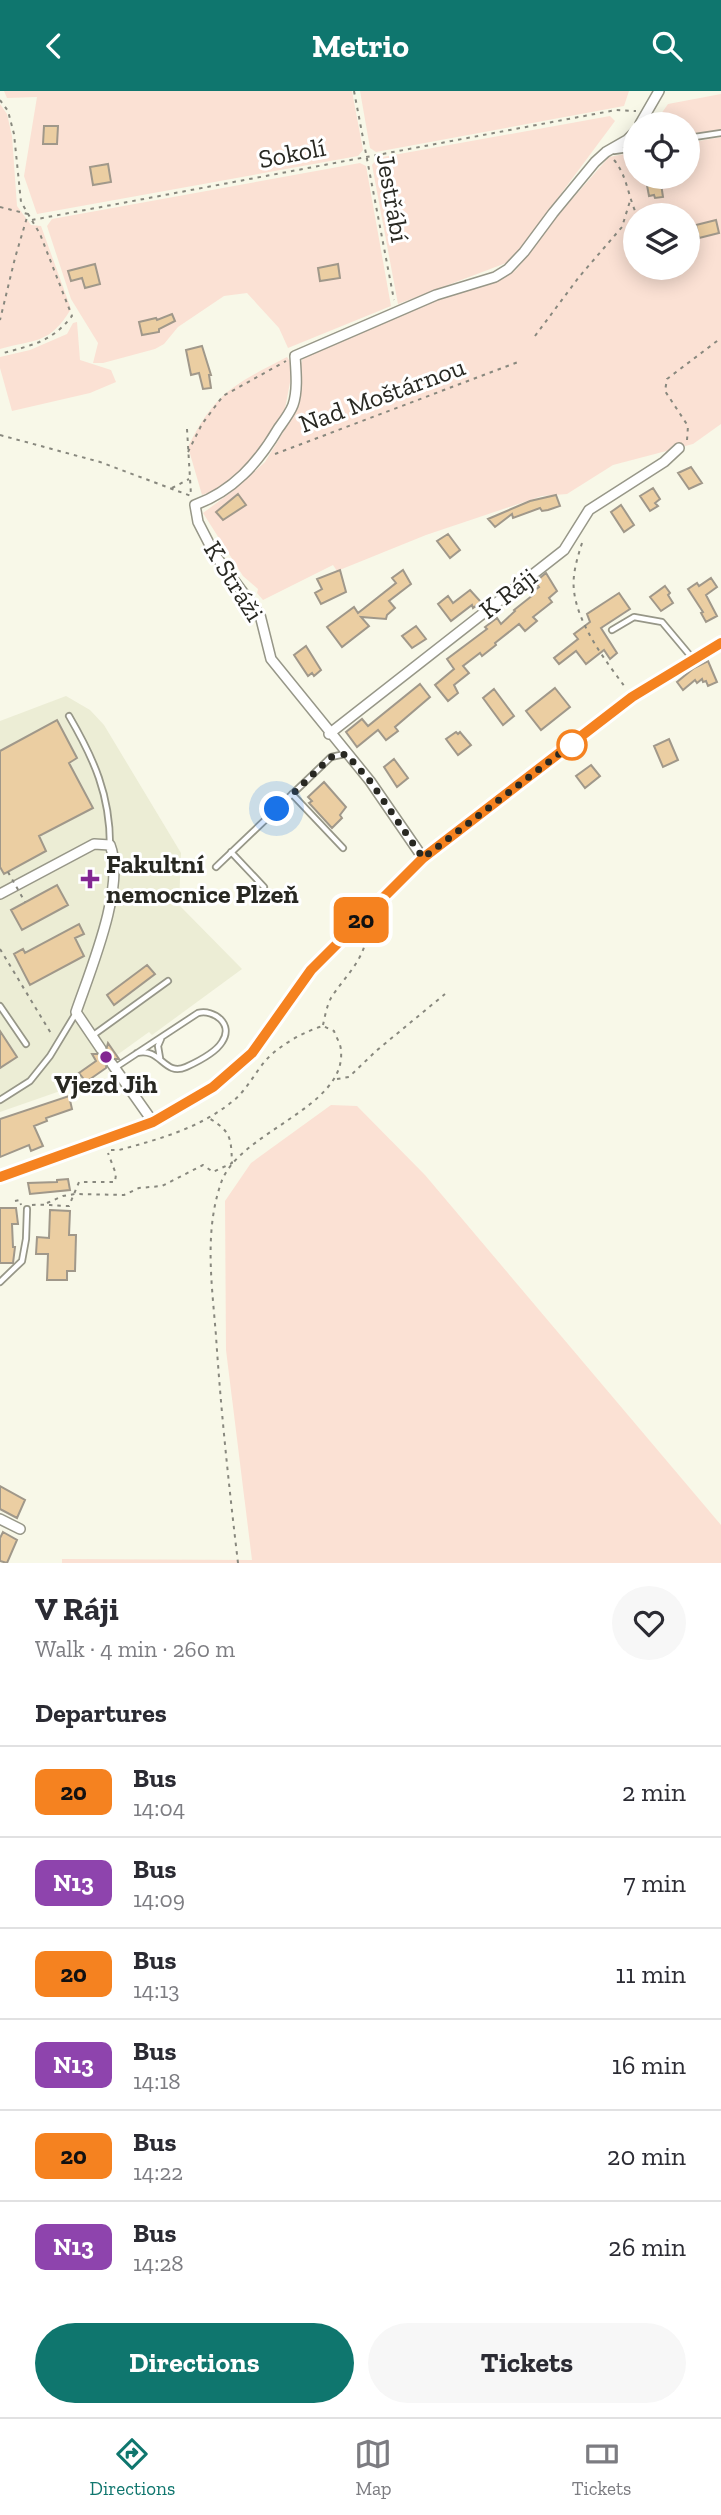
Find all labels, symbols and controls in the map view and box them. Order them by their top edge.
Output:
icon: back [35,27,73,65]
text: Metrio [312,27,409,65]
icon: search [648,27,686,65]
map controls [623,112,700,280]
button: locate [623,112,700,189]
street label: Sokolí [256,131,328,175]
street label: Jestřábí [370,151,416,245]
button: layers [623,203,700,280]
street label: Nad Moštárnou [295,350,470,440]
street label: K Stráži [197,535,271,627]
street label: K Ráji [473,560,543,626]
unlabelled marker [557,730,587,760]
your location [259,791,294,826]
place label: Fakultní nemocnice Plzeň [106,848,299,910]
marker: Fakultní nemocnice Plzeň [80,869,100,889]
line badge: 20 [330,897,392,943]
text: 20 [348,905,374,934]
marker: Vjezd Jih [98,1049,114,1065]
place label: Vjezd Jih [54,1068,158,1100]
button: heart [612,1586,686,1660]
text: V Ráji [35,1589,119,1628]
text: Walk · 4 min · 260 m [35,1635,235,1663]
text: Departures [35,1697,167,1729]
text: Bus [133,1762,176,1794]
text: 2 min [622,1776,686,1808]
text: 20 [60,1777,87,1806]
text: 14:04 [133,1794,185,1822]
text: Bus [133,1853,176,1885]
text: 7 min [623,1867,686,1899]
text: N13 [53,1868,94,1897]
text: 14:09 [133,1885,185,1913]
text: Bus [133,1944,176,1976]
text: 11 min [615,1958,686,1990]
text: 20 [60,1959,87,1988]
text: 14:13 [133,1976,180,2004]
text: Bus [133,2035,176,2067]
text: 16 min [612,2049,686,2081]
text: N13 [53,2050,94,2079]
text: 14:18 [133,2067,181,2095]
text: Bus [133,2126,176,2158]
text: 20 min [607,2140,686,2172]
text: 20 [60,2141,87,2170]
text: 14:22 [133,2158,183,2186]
text: Bus [133,2217,176,2249]
text: 26 min [608,2231,686,2263]
text: N13 [53,2232,94,2261]
text: 14:28 [133,2249,184,2277]
button: Directions [35,2323,354,2403]
button: Tickets [368,2323,686,2403]
tab: Directions [90,2435,175,2500]
tab: Map [354,2435,392,2500]
tab: Tickets [572,2435,631,2500]

